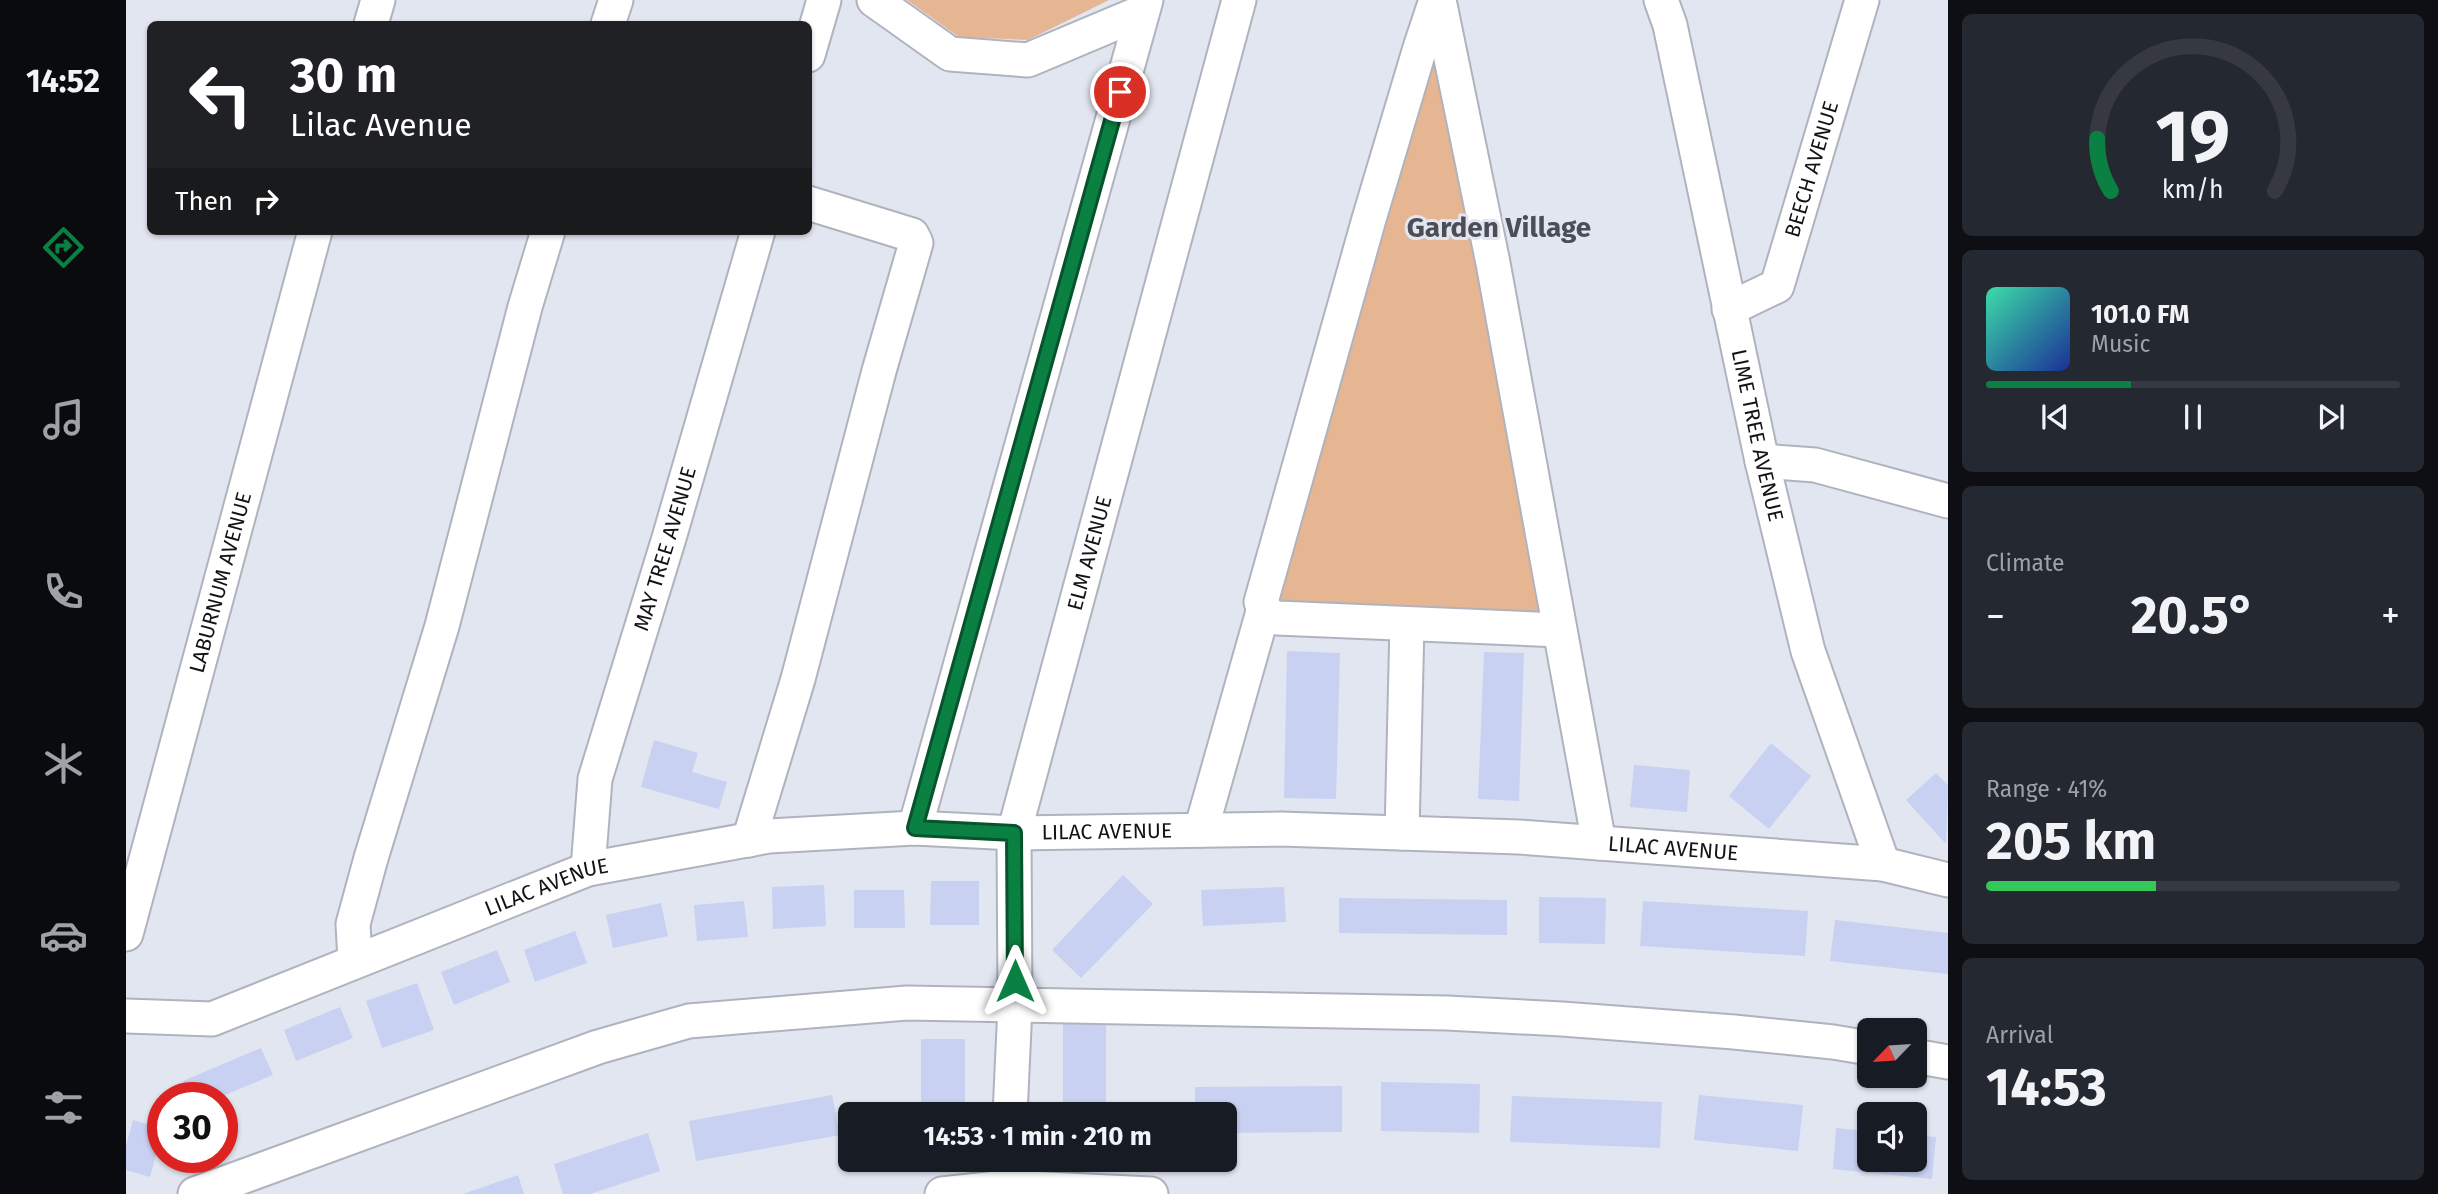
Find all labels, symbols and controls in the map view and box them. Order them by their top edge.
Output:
text: 30 m [290,46,397,105]
icon: left [175,49,266,140]
text: 14:52 [26,62,100,100]
pin [1090,62,1150,122]
icon: arrive [1101,73,1139,111]
text: 19 [2156,93,2230,180]
street label: BEECH AVENUE [1779,98,1844,240]
text: Lilac Avenue [290,106,472,144]
text: km/h [2162,175,2224,205]
icon: right [247,182,285,220]
text: Then [175,186,233,217]
district label: Garden Village [1407,211,1591,244]
icon: directions [39,223,88,272]
text: 101.0 FM [2091,299,2189,330]
text: Music [2091,330,2151,358]
street label: LIME TREE AVENUE [1726,347,1789,524]
icon: music [39,395,88,444]
icon: previous [2036,398,2074,436]
icon: pause [2174,398,2212,436]
icon: next [2312,398,2350,436]
street label: MAY TREE AVENUE [628,464,702,634]
street label: LABURNUM AVENUE [184,489,257,676]
street label: ELM AVENUE [1062,493,1117,613]
text: Climate [1986,549,2065,577]
icon: phone [39,567,88,616]
text: 20.5° [2131,584,2255,647]
text: − [1986,593,2005,639]
text: + [2381,593,2400,639]
icon: climate [39,739,88,788]
text: Range · 41% [1986,775,2107,803]
text: 205 km [1986,810,2156,873]
street label: LILAC AVENUE [1041,818,1172,846]
street label: LILAC AVENUE [1607,831,1739,866]
street label: LILAC AVENUE [481,853,610,922]
icon: car [39,911,88,960]
position arrow [978,944,1052,1018]
north arrow [1857,1018,1927,1088]
map controls [1857,1018,1927,1172]
text: Arrival [1986,1021,2053,1049]
text: 14:53 [1986,1056,2107,1119]
speed limit sign: 30 [147,1082,238,1173]
icon: filters [39,1083,88,1132]
button: sound [1857,1102,1927,1172]
text: 14:53 · 1 min · 210 m [923,1121,1152,1152]

